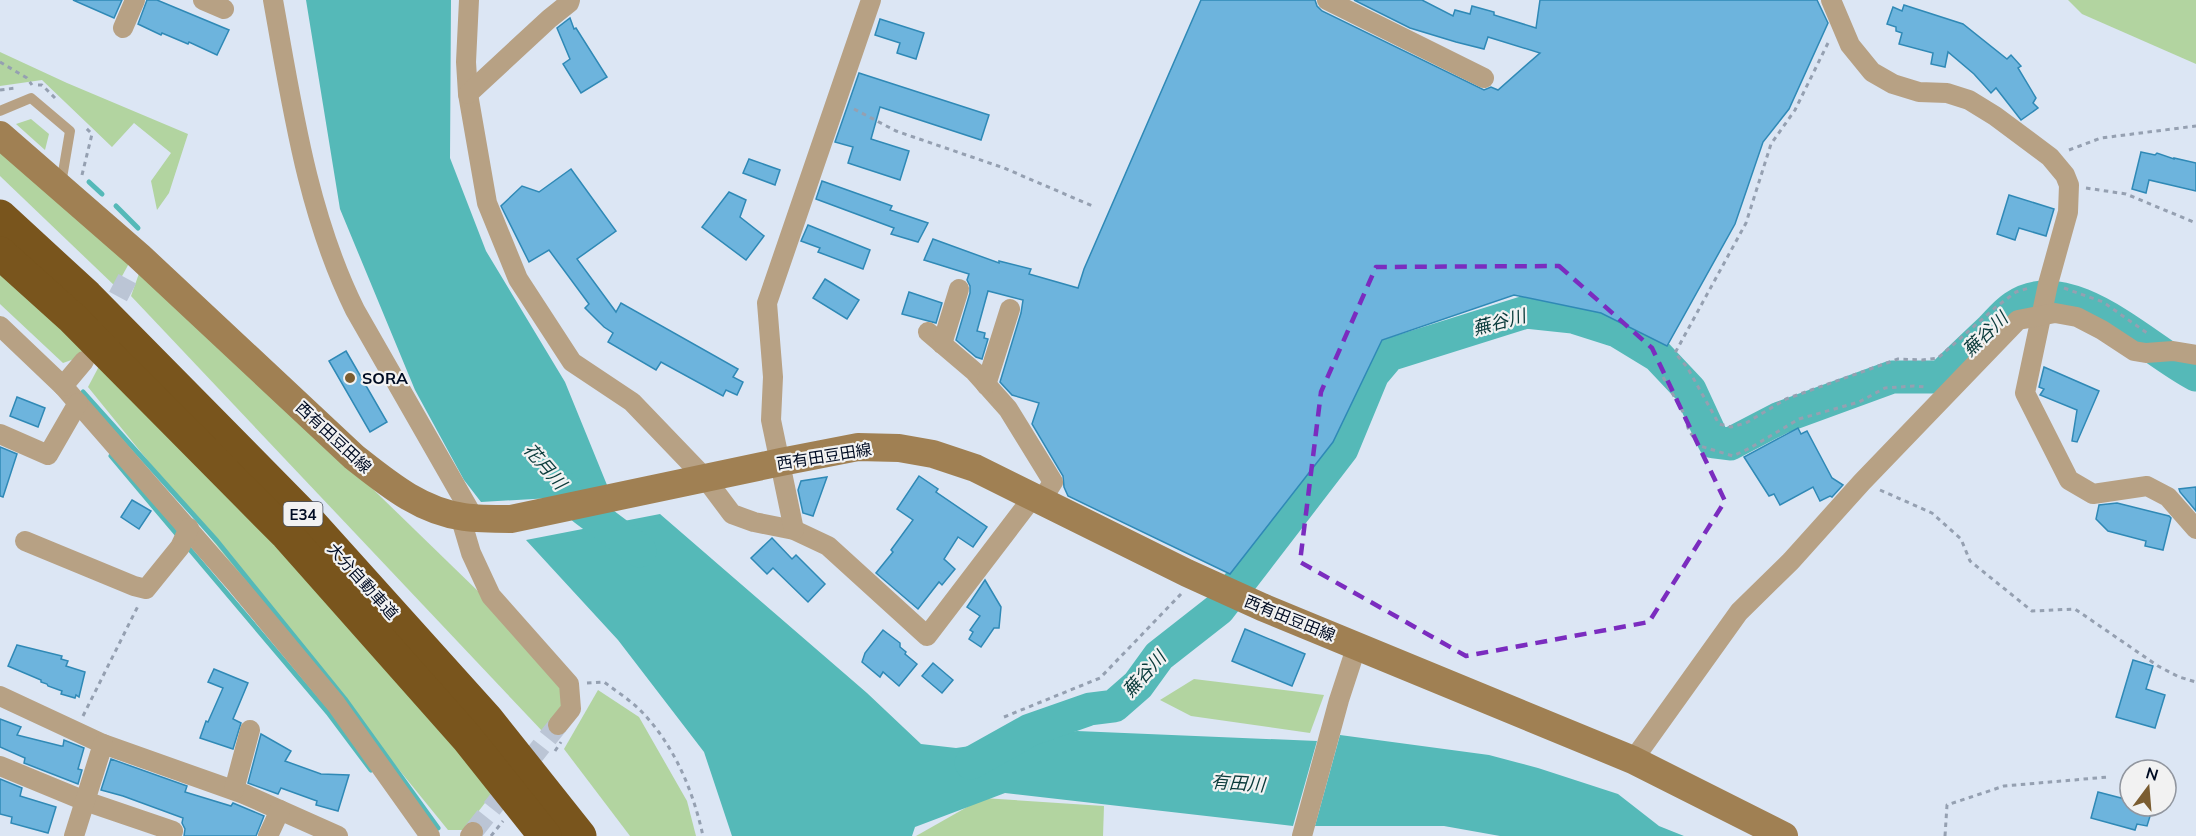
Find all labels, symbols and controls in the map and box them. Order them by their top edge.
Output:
water label: 蕪谷川 [1470,303,1530,340]
water label: 蕪谷川 [1958,306,2014,361]
place label: SORA [362,368,408,388]
marker: SORA [343,371,357,385]
street label: 西有田豆田線 [292,397,376,477]
water label: 花月川 [519,438,573,495]
street label: 西有田豆田線 [775,439,873,473]
road number: E34 [284,502,322,526]
street label: 大分自動車道 [323,539,403,623]
street label: 西有田豆田線 [1242,591,1338,645]
water label: 蕪谷川 [1117,645,1172,702]
north arrow [2118,758,2178,818]
text: N [2144,762,2161,785]
water label: 有田川 [1210,770,1268,796]

